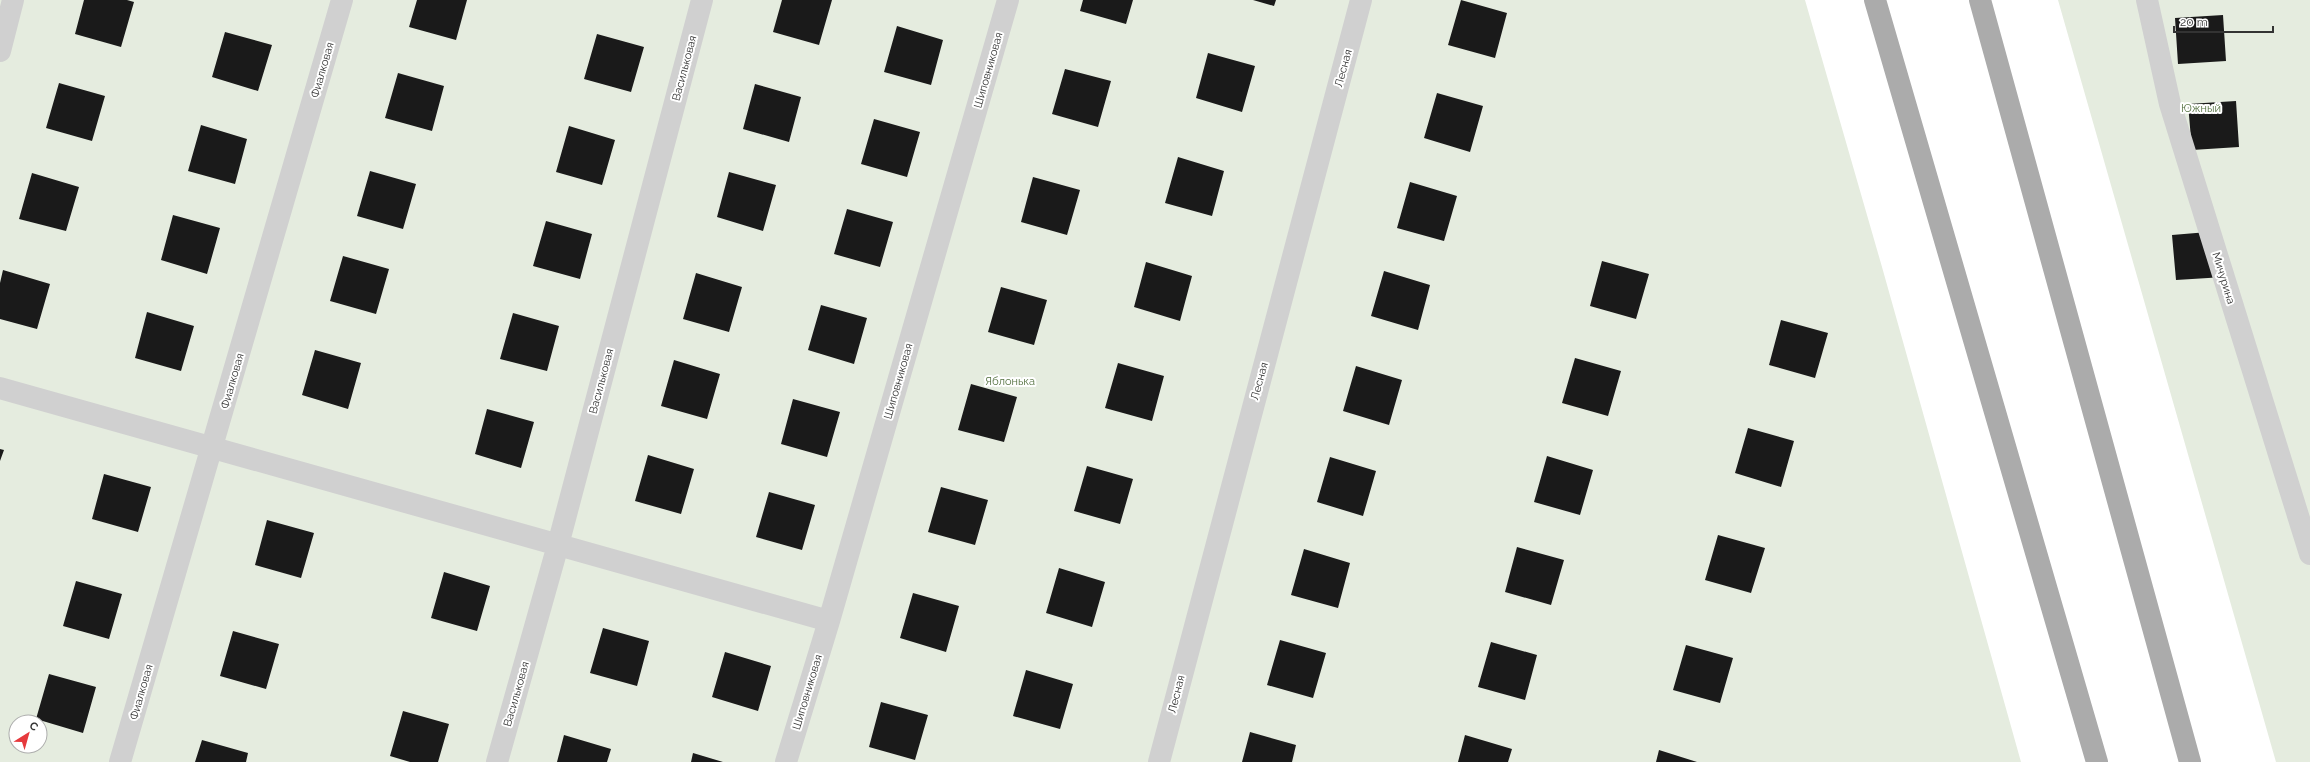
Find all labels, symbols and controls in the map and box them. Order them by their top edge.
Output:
scale bar [2174,8,2273,34]
text: 20 m [2180,15,2208,29]
street label: Шиповниковая [971,31,1006,109]
street label: Васильковая [670,34,699,102]
street label: Фиалковая [308,41,337,99]
street label: Лесная [1332,48,1355,88]
park label: Южный [2181,102,2221,115]
street label: Мичурина [2209,251,2238,306]
street label: Шиповниковая [881,342,916,420]
street label: Васильковая [587,347,616,415]
street label: Фиалковая [218,352,247,410]
street label: Лесная [1248,361,1271,401]
park label: Яблонька [985,375,1035,388]
street label: Шиповниковая [790,653,825,731]
street label: Васильковая [501,660,532,728]
street label: Фиалковая [127,663,156,721]
street label: Лесная [1166,674,1187,714]
north arrow [8,714,48,754]
text: С [27,719,41,734]

